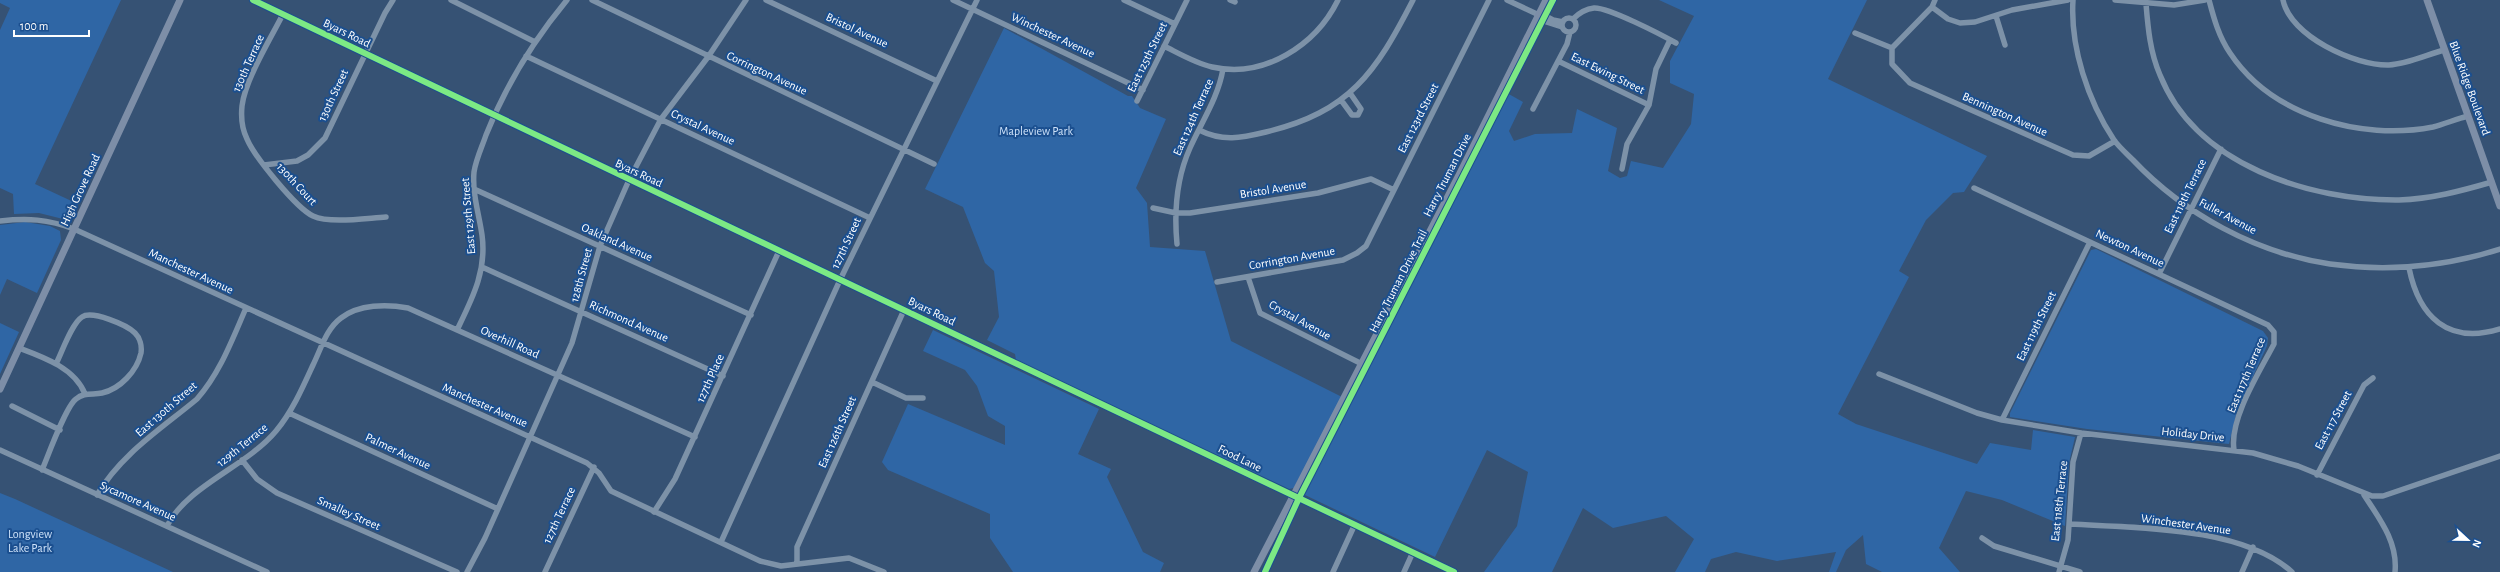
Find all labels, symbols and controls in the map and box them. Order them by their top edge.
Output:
street label: Bristol Avenue [824,10,890,50]
street label: Winchester Avenue [1009,10,1097,60]
scale bar [14,12,89,38]
street label: Byars Road [321,16,373,50]
text: 100 m [20,20,48,32]
street label: East 125th Street [1125,20,1169,94]
street label: 130th Terrace [230,33,266,93]
street label: Blue Ridge Boulevard [2447,39,2493,137]
street label: Corrington Avenue [725,49,809,97]
street label: East Ewing Street [1569,50,1647,96]
street label: 130th Street [316,67,350,123]
street label: East 124th Terrace [1171,77,1215,157]
street label: East 123rd Street [1395,81,1441,155]
street label: Bennington Avenue [1961,90,2049,138]
street label: Crystal Avenue [669,107,737,148]
park label: Mapleview Park [999,125,1073,137]
street label: Harry Truman Drive [1421,131,1474,219]
street label: High Grove Road [58,152,102,228]
street label: Byars Road [613,157,665,190]
street label: East 118th Terrace [2162,157,2208,235]
street label: 130th Court [275,161,320,208]
street label: East 129th Street [459,177,477,255]
street label: Bristol Avenue [1239,178,1307,200]
street label: Fuller Avenue [2197,196,2259,236]
street label: 127th Street [829,215,863,270]
street label: Oakland Avenue [580,221,654,263]
street label: Newton Avenue [2094,227,2166,269]
street label: Harry Truman Drive Trail [1367,228,1430,335]
street label: Corrington Avenue [1248,245,1336,271]
street label: Manchester Avenue [147,246,235,296]
street label: 128th Street [568,246,594,303]
street label: East 119th Street [2014,289,2058,363]
street label: Byars Road [906,294,958,328]
street label: Richmond Avenue [588,298,670,344]
street label: Crystal Avenue [1266,298,1333,343]
street label: Overhill Road [479,324,541,360]
street label: East 117th Terrace [2225,336,2267,414]
street label: 127th Place [694,352,726,404]
street label: East 130th Street [133,379,199,439]
street label: Manchester Avenue [441,381,529,429]
street label: East 117 Street [2312,388,2354,451]
street label: East 126th Street [816,394,858,470]
street label: 129th Terrace [214,421,270,469]
street label: Holiday Drive [2161,425,2225,444]
street label: Palmer Avenue [364,431,432,471]
street label: Food Lane [1216,442,1264,474]
street label: East 118th Terrace [2049,460,2069,542]
street label: Sycamore Avenue [98,479,178,524]
street label: 127th Terrace [541,485,577,545]
street label: Smalley Street [315,494,382,533]
street label: Winchester Avenue [2140,512,2232,536]
north arrow [2448,520,2488,560]
park label: Longview Lake Park [8,528,53,554]
text: N [2470,538,2483,549]

